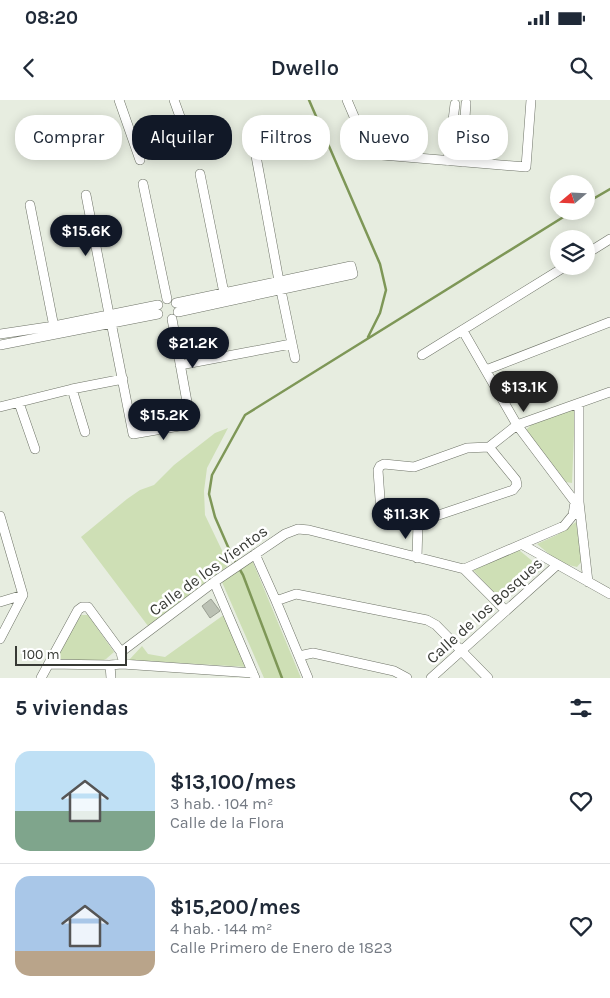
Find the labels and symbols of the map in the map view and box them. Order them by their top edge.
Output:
north arrow [550,175,595,220]
pin: $15.6K [45,214,127,257]
pin: $21.2K [152,326,234,369]
pin: $13.1K [483,370,565,413]
pin: $15.2K [123,398,205,441]
pin: $11.3K [365,498,447,540]
street label: Calle de los Vientos [146,521,271,620]
street label: Calle de los Bosques [423,553,546,667]
scale bar [15,643,128,666]

